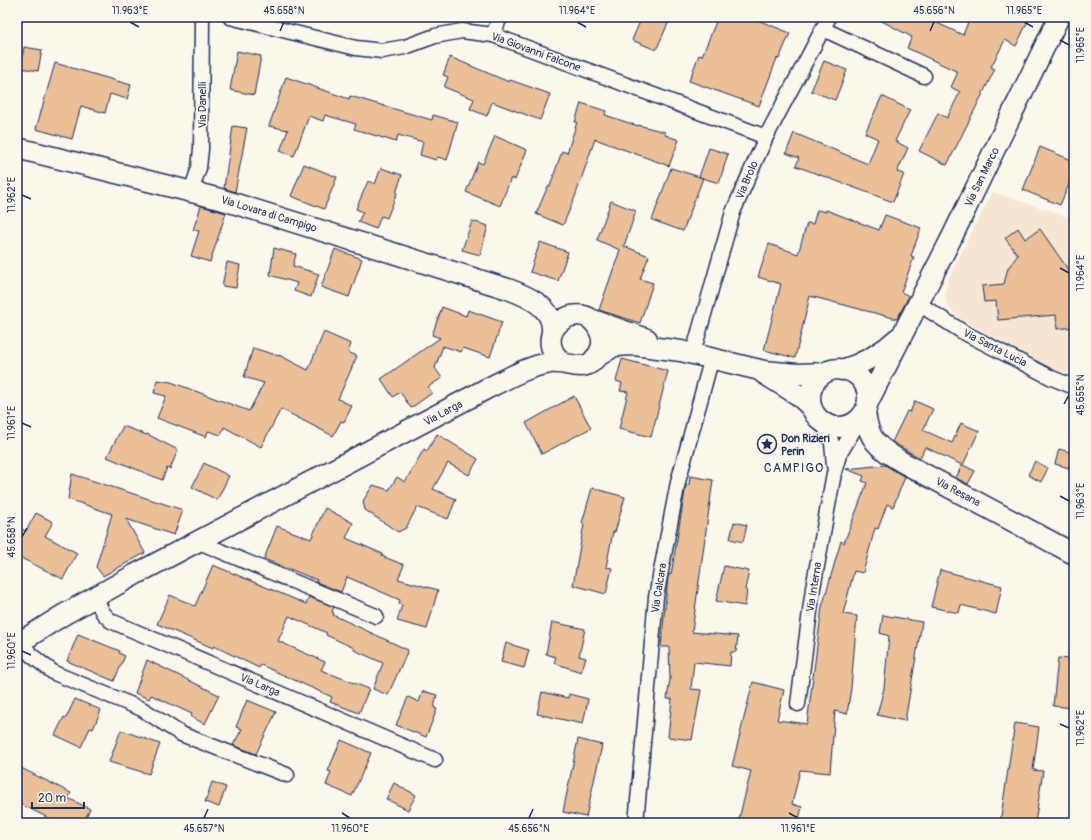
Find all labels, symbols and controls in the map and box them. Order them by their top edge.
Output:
text: 11.963°E [112,5,148,17]
text: 45.658°N [264,5,305,17]
text: 11.964°E [559,5,595,17]
text: 45.656°N [913,5,955,17]
text: 11.965°E [1006,5,1042,17]
text: 11.965°E [1075,27,1087,63]
street label: Via Giovanni Falcone [489,30,583,74]
street label: Via Danelli [196,82,209,128]
street label: Via San Marco [962,145,1002,209]
street label: Via Brolo [733,159,761,201]
text: 11.962°E [6,177,18,213]
street label: Via Lovara di Campigo [219,193,319,235]
text: 11.964°E [1075,255,1087,291]
street label: Via Santa Lucia [961,326,1029,370]
text: 45.655°N [1075,374,1087,416]
street label: Via Larga [421,397,465,429]
text: 11.961°E [6,406,18,440]
place label: Don Rizieri Perin [781,432,830,458]
place icon: Don Rizieri Perin [756,433,778,455]
district label: CAMPIGO [764,460,824,476]
street label: Via Resana [933,475,983,509]
text: 11.963°E [1075,483,1087,519]
text: 45.658°N [6,516,18,557]
street label: Via Interna [804,561,824,613]
street label: Via Calcara [649,562,669,614]
text: 11.960°E [6,632,18,670]
street label: Via Larga [238,671,282,699]
text: 11.962°E [1075,710,1087,746]
scale bar [32,784,84,810]
text: 20 m [38,791,67,806]
text: 45.657°N [183,823,225,835]
text: 11.960°E [331,823,369,835]
text: 45.656°N [508,823,550,835]
text: 11.961°E [781,823,815,835]

